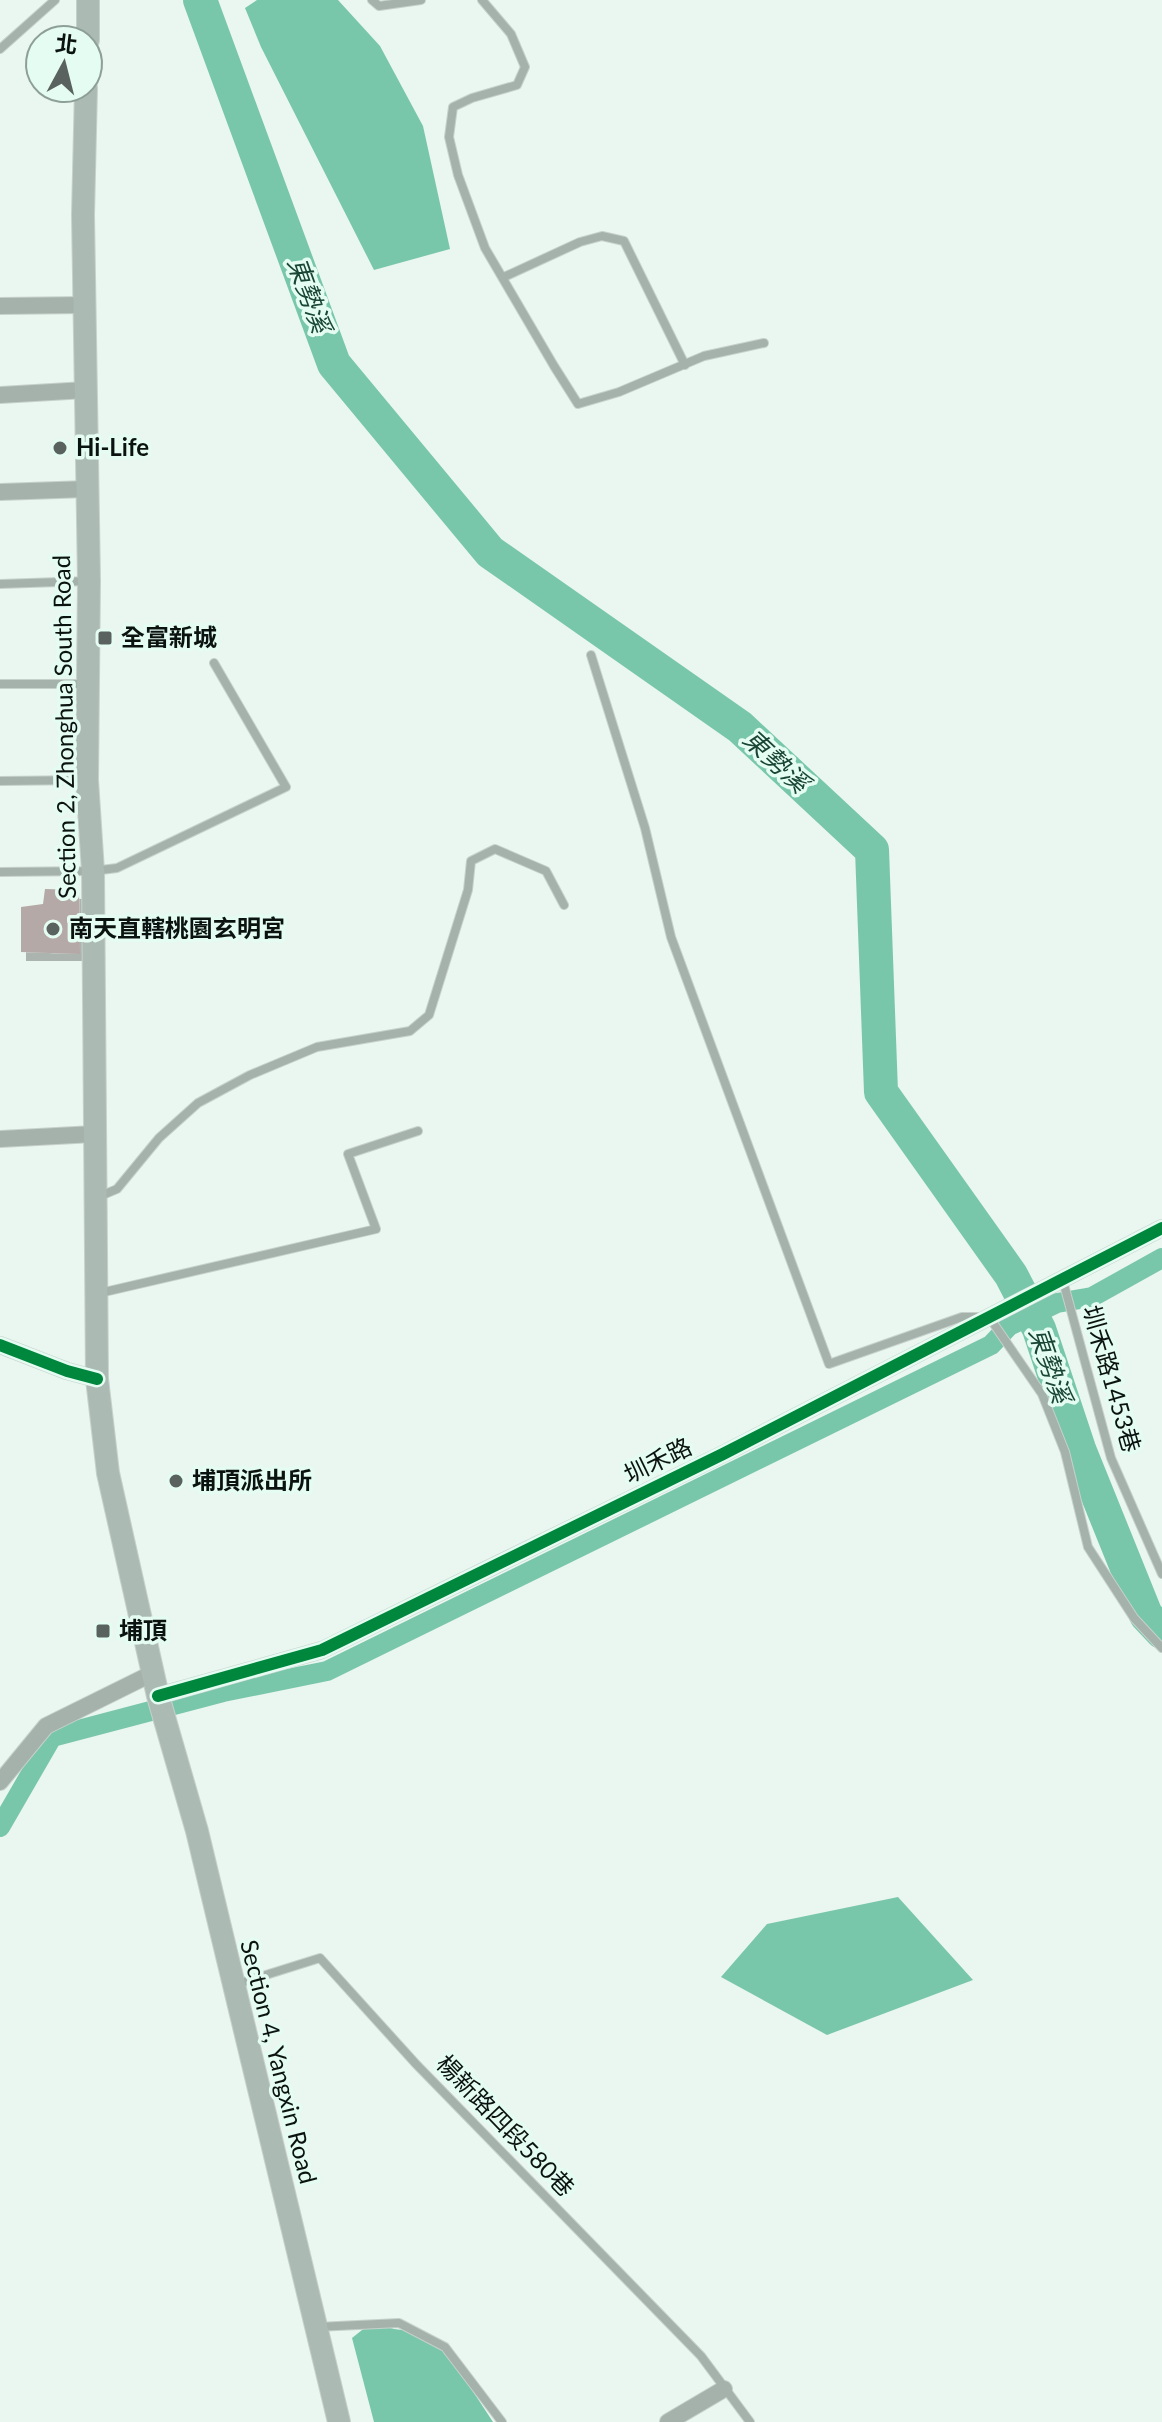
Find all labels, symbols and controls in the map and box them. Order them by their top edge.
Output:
north arrow [24,24,104,104]
text: 北 [54,29,79,58]
water label: 東勢溪 [282,253,340,341]
place label: Hi-Life [76,432,149,461]
marker: Hi-Life [51,439,69,457]
street label: Section 2, Zhonghua South Road [46,555,81,899]
place label: 全富新城 [121,622,217,651]
marker: 全富新城 [96,629,114,647]
water label: 東勢溪 [737,722,819,801]
place label: 南天直轄桃園玄明宮 [69,913,285,942]
marker: 南天直轄桃園玄明宮 [44,920,62,938]
street label: 圳禾路1453巷 [1078,1302,1147,1455]
water label: 東勢溪 [1023,1323,1080,1411]
street label: 圳禾路 [619,1431,696,1488]
place label: 埔頂派出所 [192,1465,312,1494]
marker: 埔頂派出所 [167,1472,185,1490]
place label: 埔頂 [119,1615,167,1644]
marker: 埔頂 [94,1622,112,1640]
street label: Section 4, Yangxin Road [235,1937,324,2187]
street label: 楊新路四段580巷 [431,2048,581,2202]

